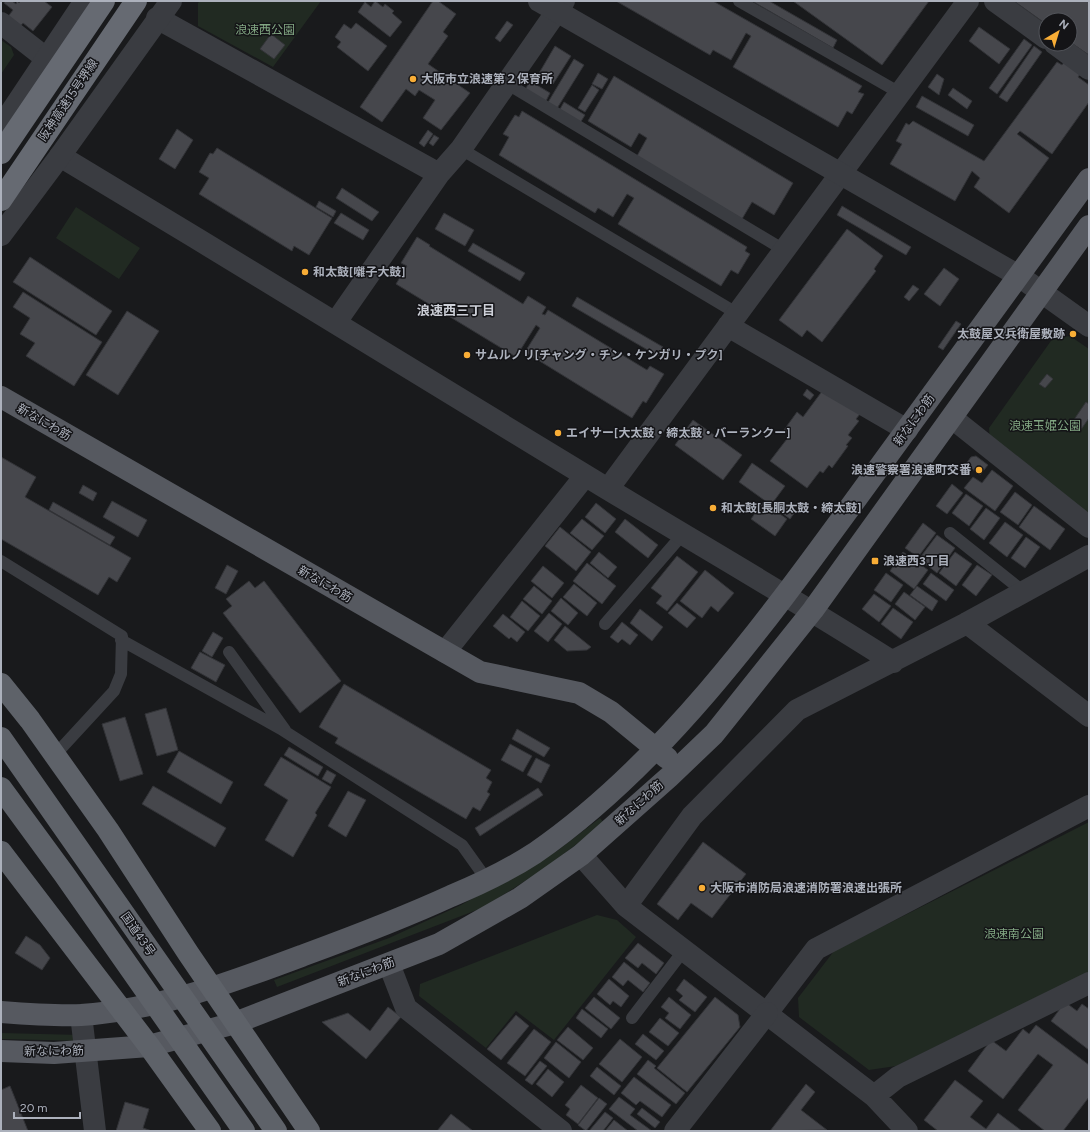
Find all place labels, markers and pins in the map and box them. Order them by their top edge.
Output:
place label: 大阪市立浪速第２保育所 [421,72,553,86]
marker: 大阪市立浪速第２保育所 [408,74,418,84]
place label: 和太鼓[囃子大鼓] [313,265,405,279]
marker: 和太鼓[囃子大鼓] [300,267,310,277]
place label: 太鼓屋又兵衛屋敷跡 [957,327,1065,341]
marker: 太鼓屋又兵衛屋敷跡 [1068,329,1078,339]
place label: サムルノリ[チャング・チン・ケンガリ・プク] [475,348,723,362]
marker: サムルノリ[チャング・チン・ケンガリ・プク] [462,350,472,360]
place label: エイサー[大太鼓・締太鼓・バーランクー] [566,426,790,440]
marker: エイサー[大太鼓・締太鼓・バーランクー] [553,428,563,438]
place label: 浪速警察署浪速町交番 [851,463,972,477]
marker: 浪速警察署浪速町交番 [974,465,984,475]
place label: 和太鼓[長胴太鼓・締太鼓] [721,501,861,515]
marker: 和太鼓[長胴太鼓・締太鼓] [708,503,718,513]
place label: 浪速西3丁目 [883,554,950,568]
marker: 浪速西3丁目 [870,556,880,566]
place label: 大阪市消防局浪速消防署浪速出張所 [710,881,902,895]
marker: 大阪市消防局浪速消防署浪速出張所 [697,883,707,893]

